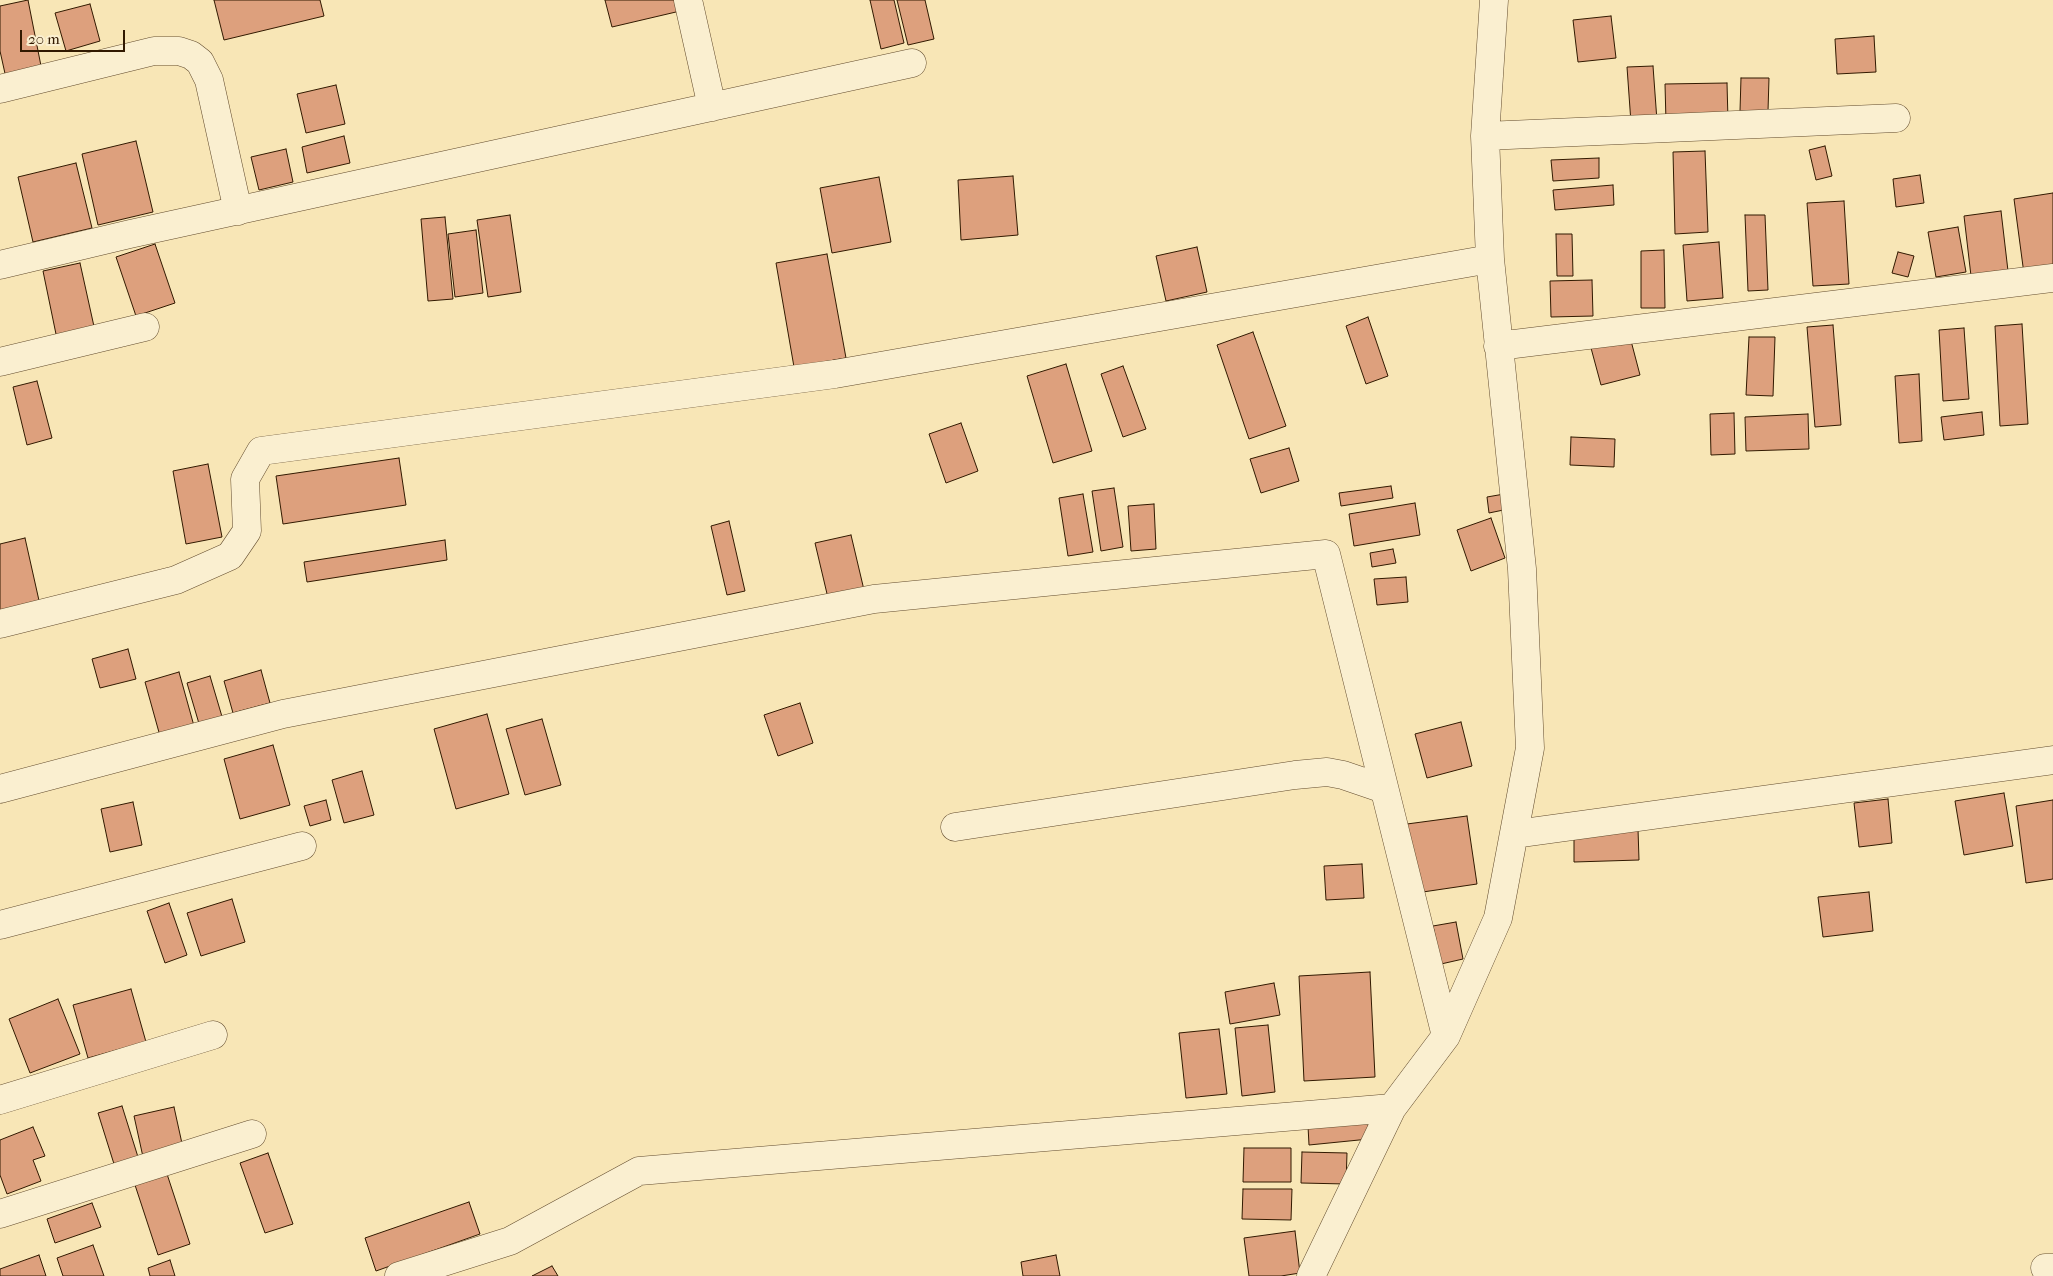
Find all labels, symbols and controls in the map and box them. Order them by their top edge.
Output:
scale bar [22,20,128,52]
text: 20 m [28,30,60,48]

